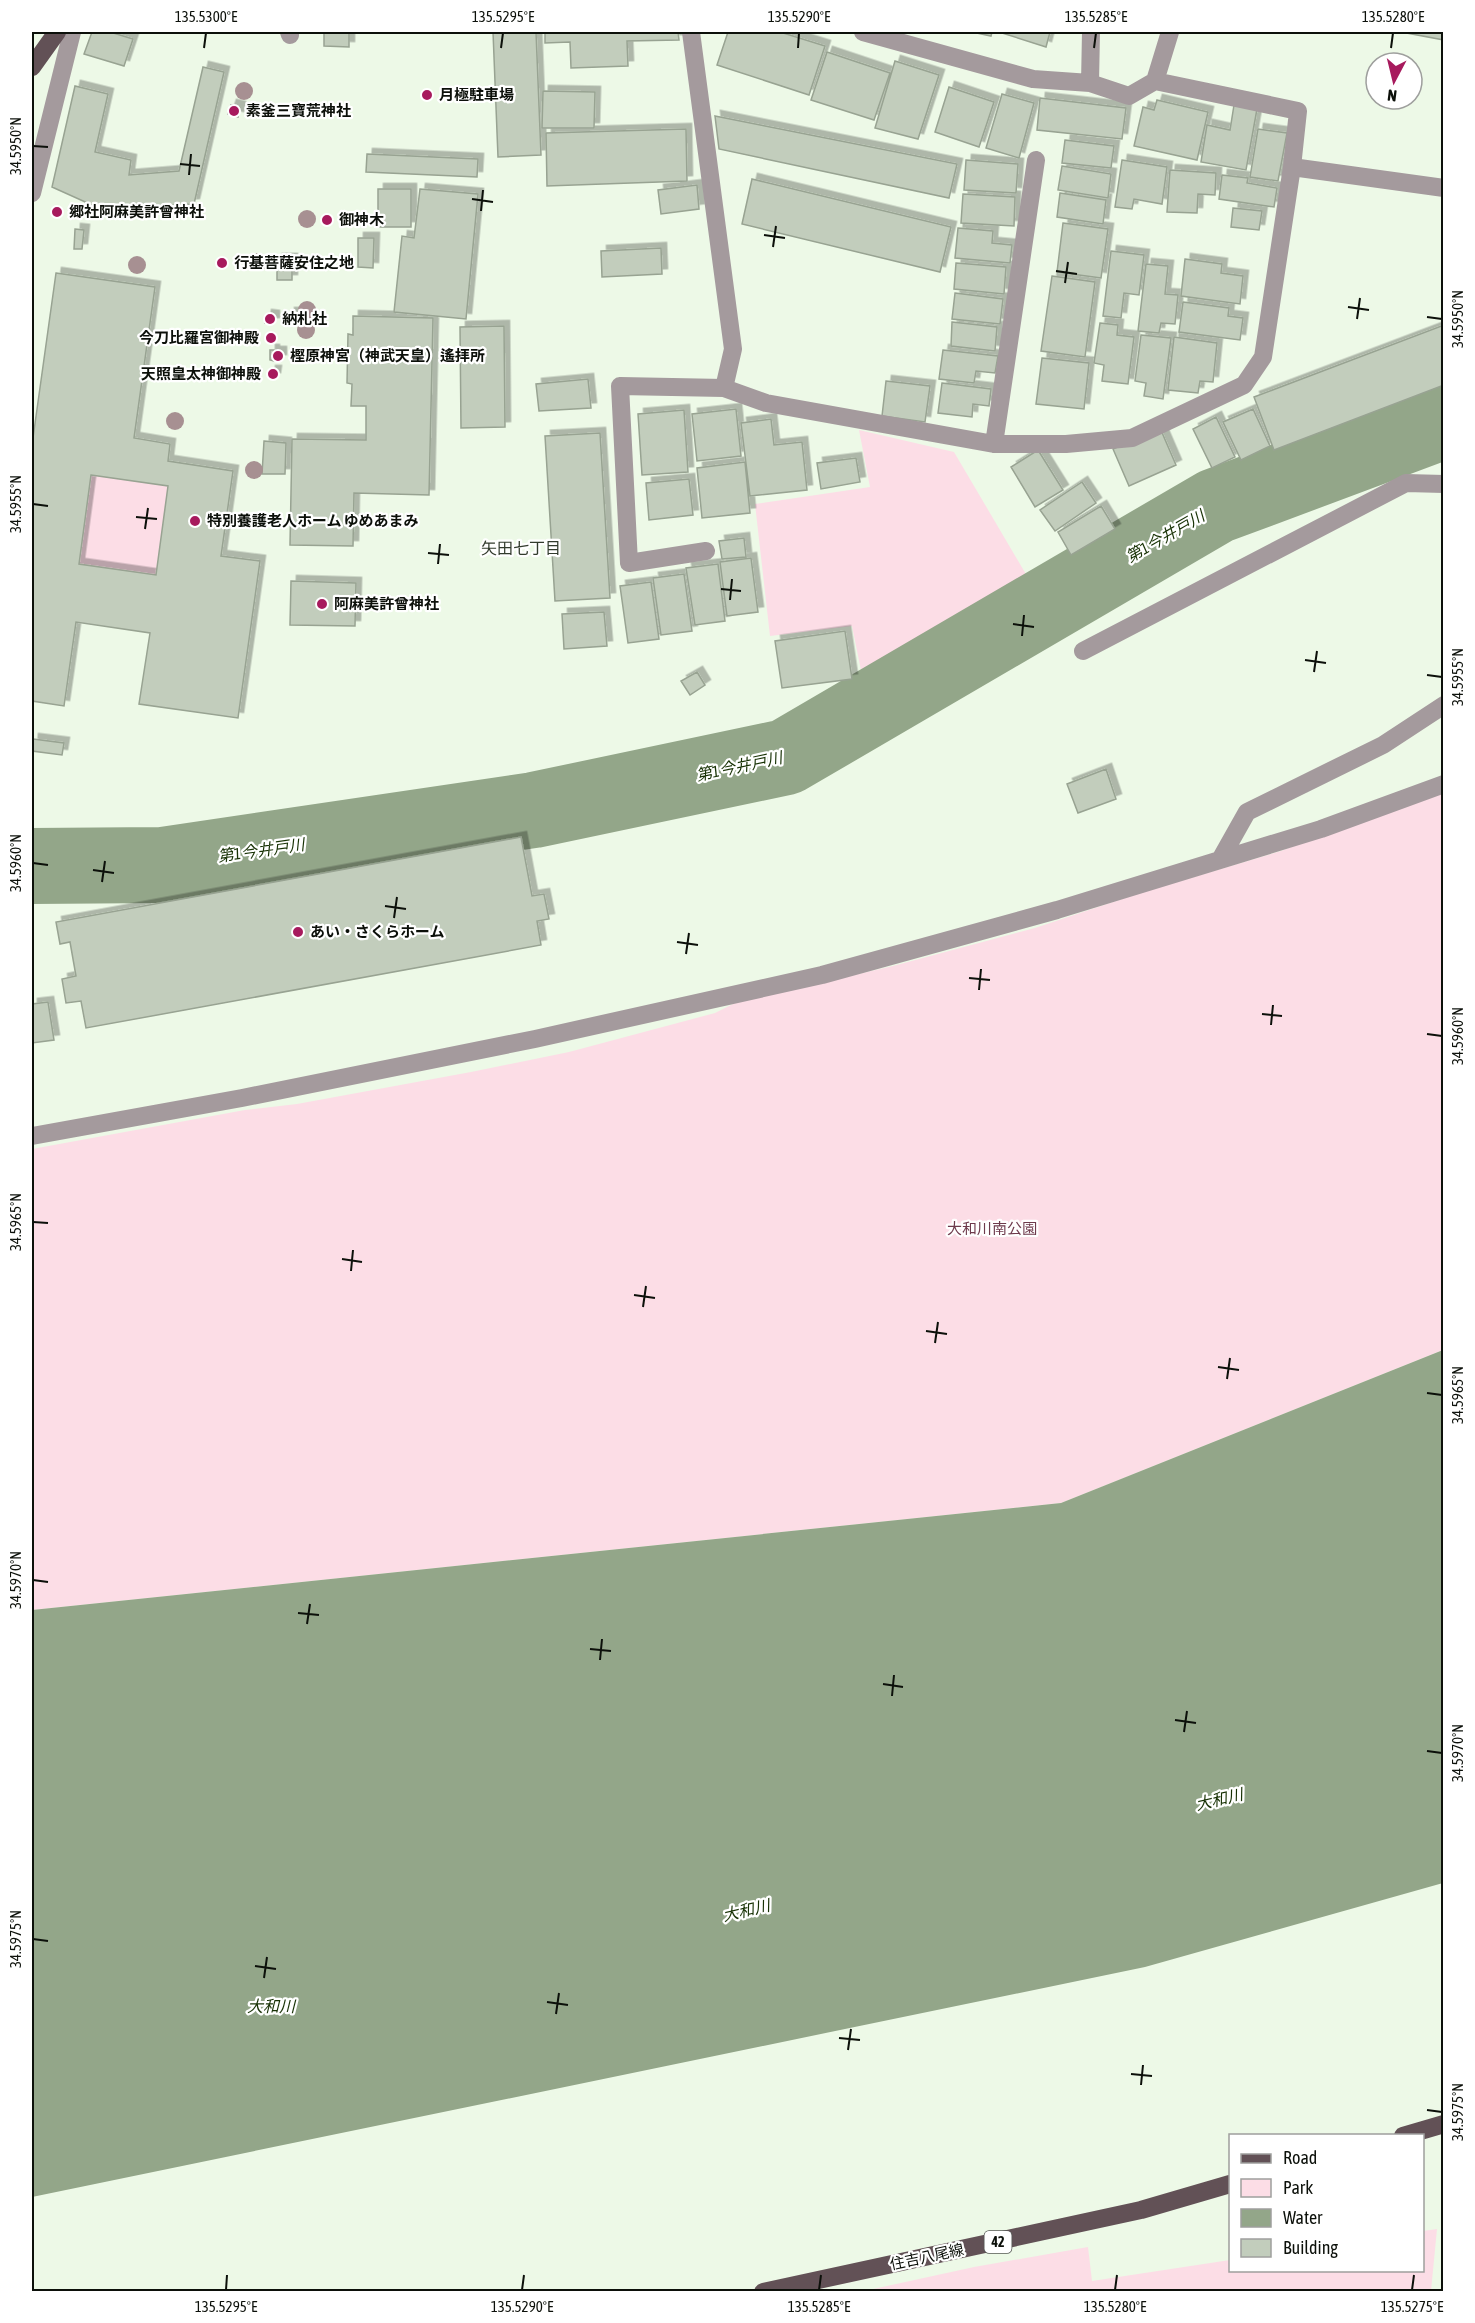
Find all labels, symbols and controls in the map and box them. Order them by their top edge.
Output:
text: 135.5300°E [175,8,238,25]
text: 135.5295°E [472,8,535,25]
text: 135.5290°E [768,8,831,25]
text: 135.5285°E [1065,8,1128,25]
text: 135.5280°E [1362,8,1425,25]
north arrow [1364,51,1424,111]
place label: 月極駐車場 [439,86,514,103]
text: N [1386,86,1398,105]
marker: 月極駐車場 [420,88,434,102]
place label: 素釜三寶荒神社 [246,102,351,119]
marker: 素釜三寶荒神社 [227,104,241,118]
text: 34.5950°N [7,117,24,175]
place label: 郷社阿麻美許曾神社 [69,203,204,220]
marker: 郷社阿麻美許曾神社 [50,205,64,219]
place label: 御神木 [339,211,384,228]
marker: 御神木 [320,213,334,227]
place label: 行基菩薩安住之地 [234,254,354,271]
marker: 行基菩薩安住之地 [215,256,229,270]
text: 34.5950°N [1449,290,1466,348]
place label: 納札社 [282,310,327,327]
marker: 納札社 [263,312,277,326]
place label: 今刀比羅宮御神殿 [139,329,259,346]
marker: 今刀比羅宮御神殿 [264,331,278,345]
place label: 樫原神宮（神武天皇）遙拝所 [290,347,485,364]
marker: 樫原神宮（神武天皇）遙拝所 [271,349,285,363]
place label: 天照皇太神御神殿 [141,365,261,382]
marker: 天照皇太神御神殿 [266,367,280,381]
text: 34.5955°N [7,475,24,533]
water label: 第1今井戸川 [1123,505,1209,566]
place label: 特別養護老人ホーム ゆめあまみ [207,512,419,529]
marker: 特別養護老人ホーム ゆめあまみ [188,514,202,528]
district label: 矢田七丁目 [481,539,561,557]
place label: 阿麻美許曾神社 [334,595,439,612]
marker: 阿麻美許曾神社 [315,597,329,611]
text: 34.5955°N [1449,648,1466,706]
water label: 第1今井戸川 [694,748,786,784]
text: 34.5960°N [7,834,24,892]
water label: 第1今井戸川 [216,835,308,865]
place label: あい・さくらホーム [310,923,445,940]
marker: あい・さくらホーム [291,925,305,939]
text: 34.5960°N [1449,1007,1466,1065]
text: 34.5965°N [7,1193,24,1251]
park label: 大和川南公園 [947,1220,1037,1237]
text: 34.5965°N [1449,1366,1466,1424]
text: 34.5970°N [7,1551,24,1609]
text: 34.5970°N [1449,1724,1466,1782]
water label: 大和川 [1194,1784,1246,1813]
water label: 大和川 [721,1895,773,1924]
text: 34.5975°N [7,1910,24,1968]
water label: 大和川 [247,1997,297,2015]
text: 34.5975°N [1449,2083,1466,2141]
legend [1229,2134,1424,2272]
text: Road [1283,2147,1317,2168]
text: Park [1283,2177,1313,2198]
text: Water [1283,2207,1323,2228]
road number: 42 [984,2231,1012,2253]
text: Building [1283,2237,1338,2258]
street label: 住吉八尾線 [888,2240,965,2273]
text: 135.5295°E [195,2298,258,2315]
text: 135.5290°E [491,2298,554,2315]
text: 135.5285°E [788,2298,851,2315]
text: 135.5280°E [1084,2298,1147,2315]
text: 135.5275°E [1381,2298,1444,2315]

